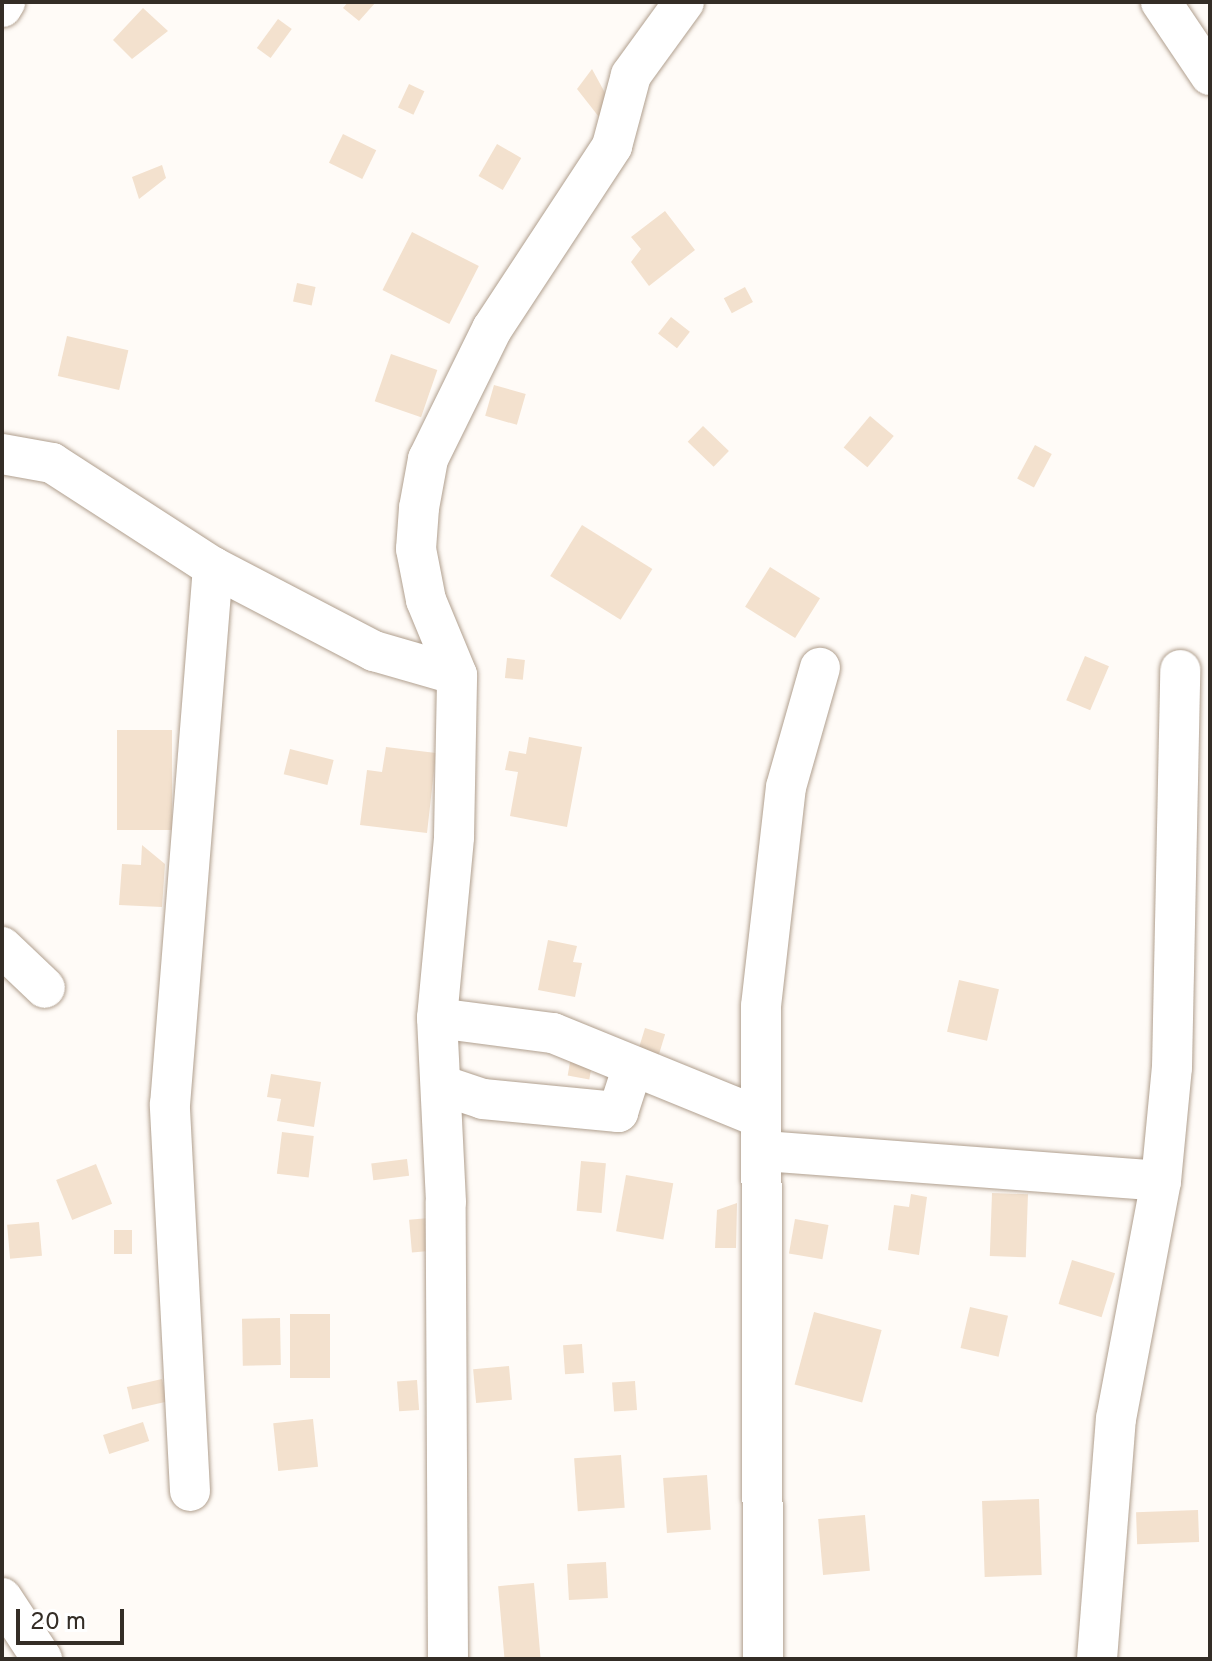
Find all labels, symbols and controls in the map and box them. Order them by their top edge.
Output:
scale bar [20,1593,128,1643]
text: 20 m [30,1608,86,1638]

